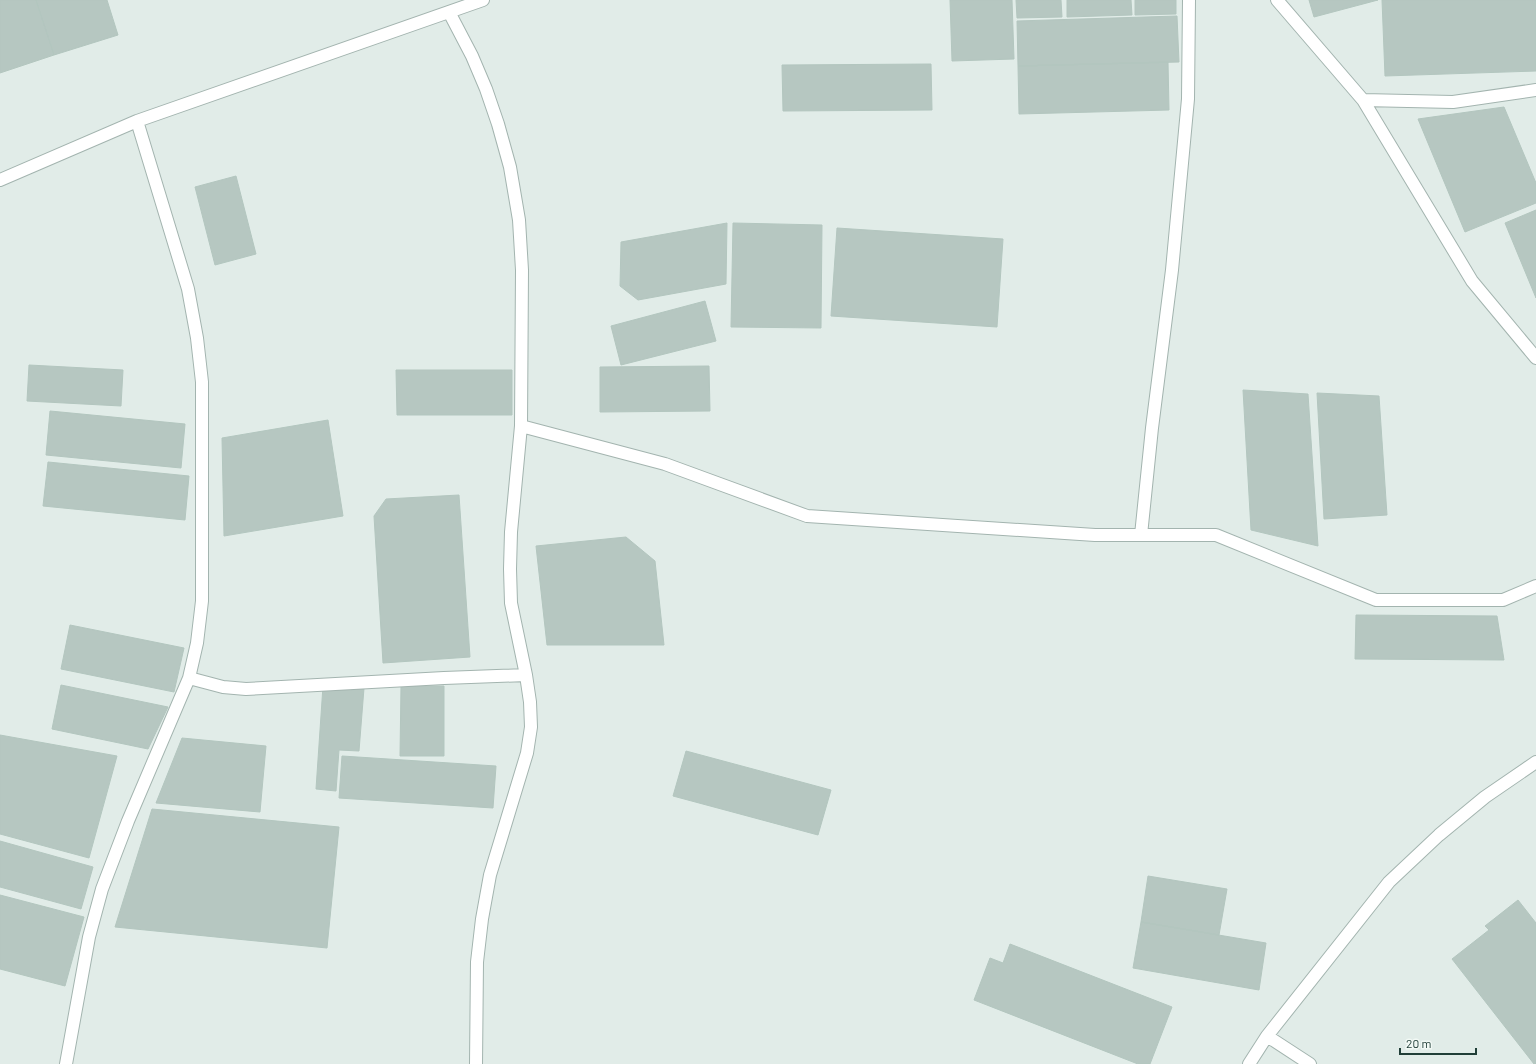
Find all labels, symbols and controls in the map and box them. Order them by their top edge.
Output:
scale bar [1400,1030,1476,1056]
text: 20 m [1406,1036,1432,1050]

